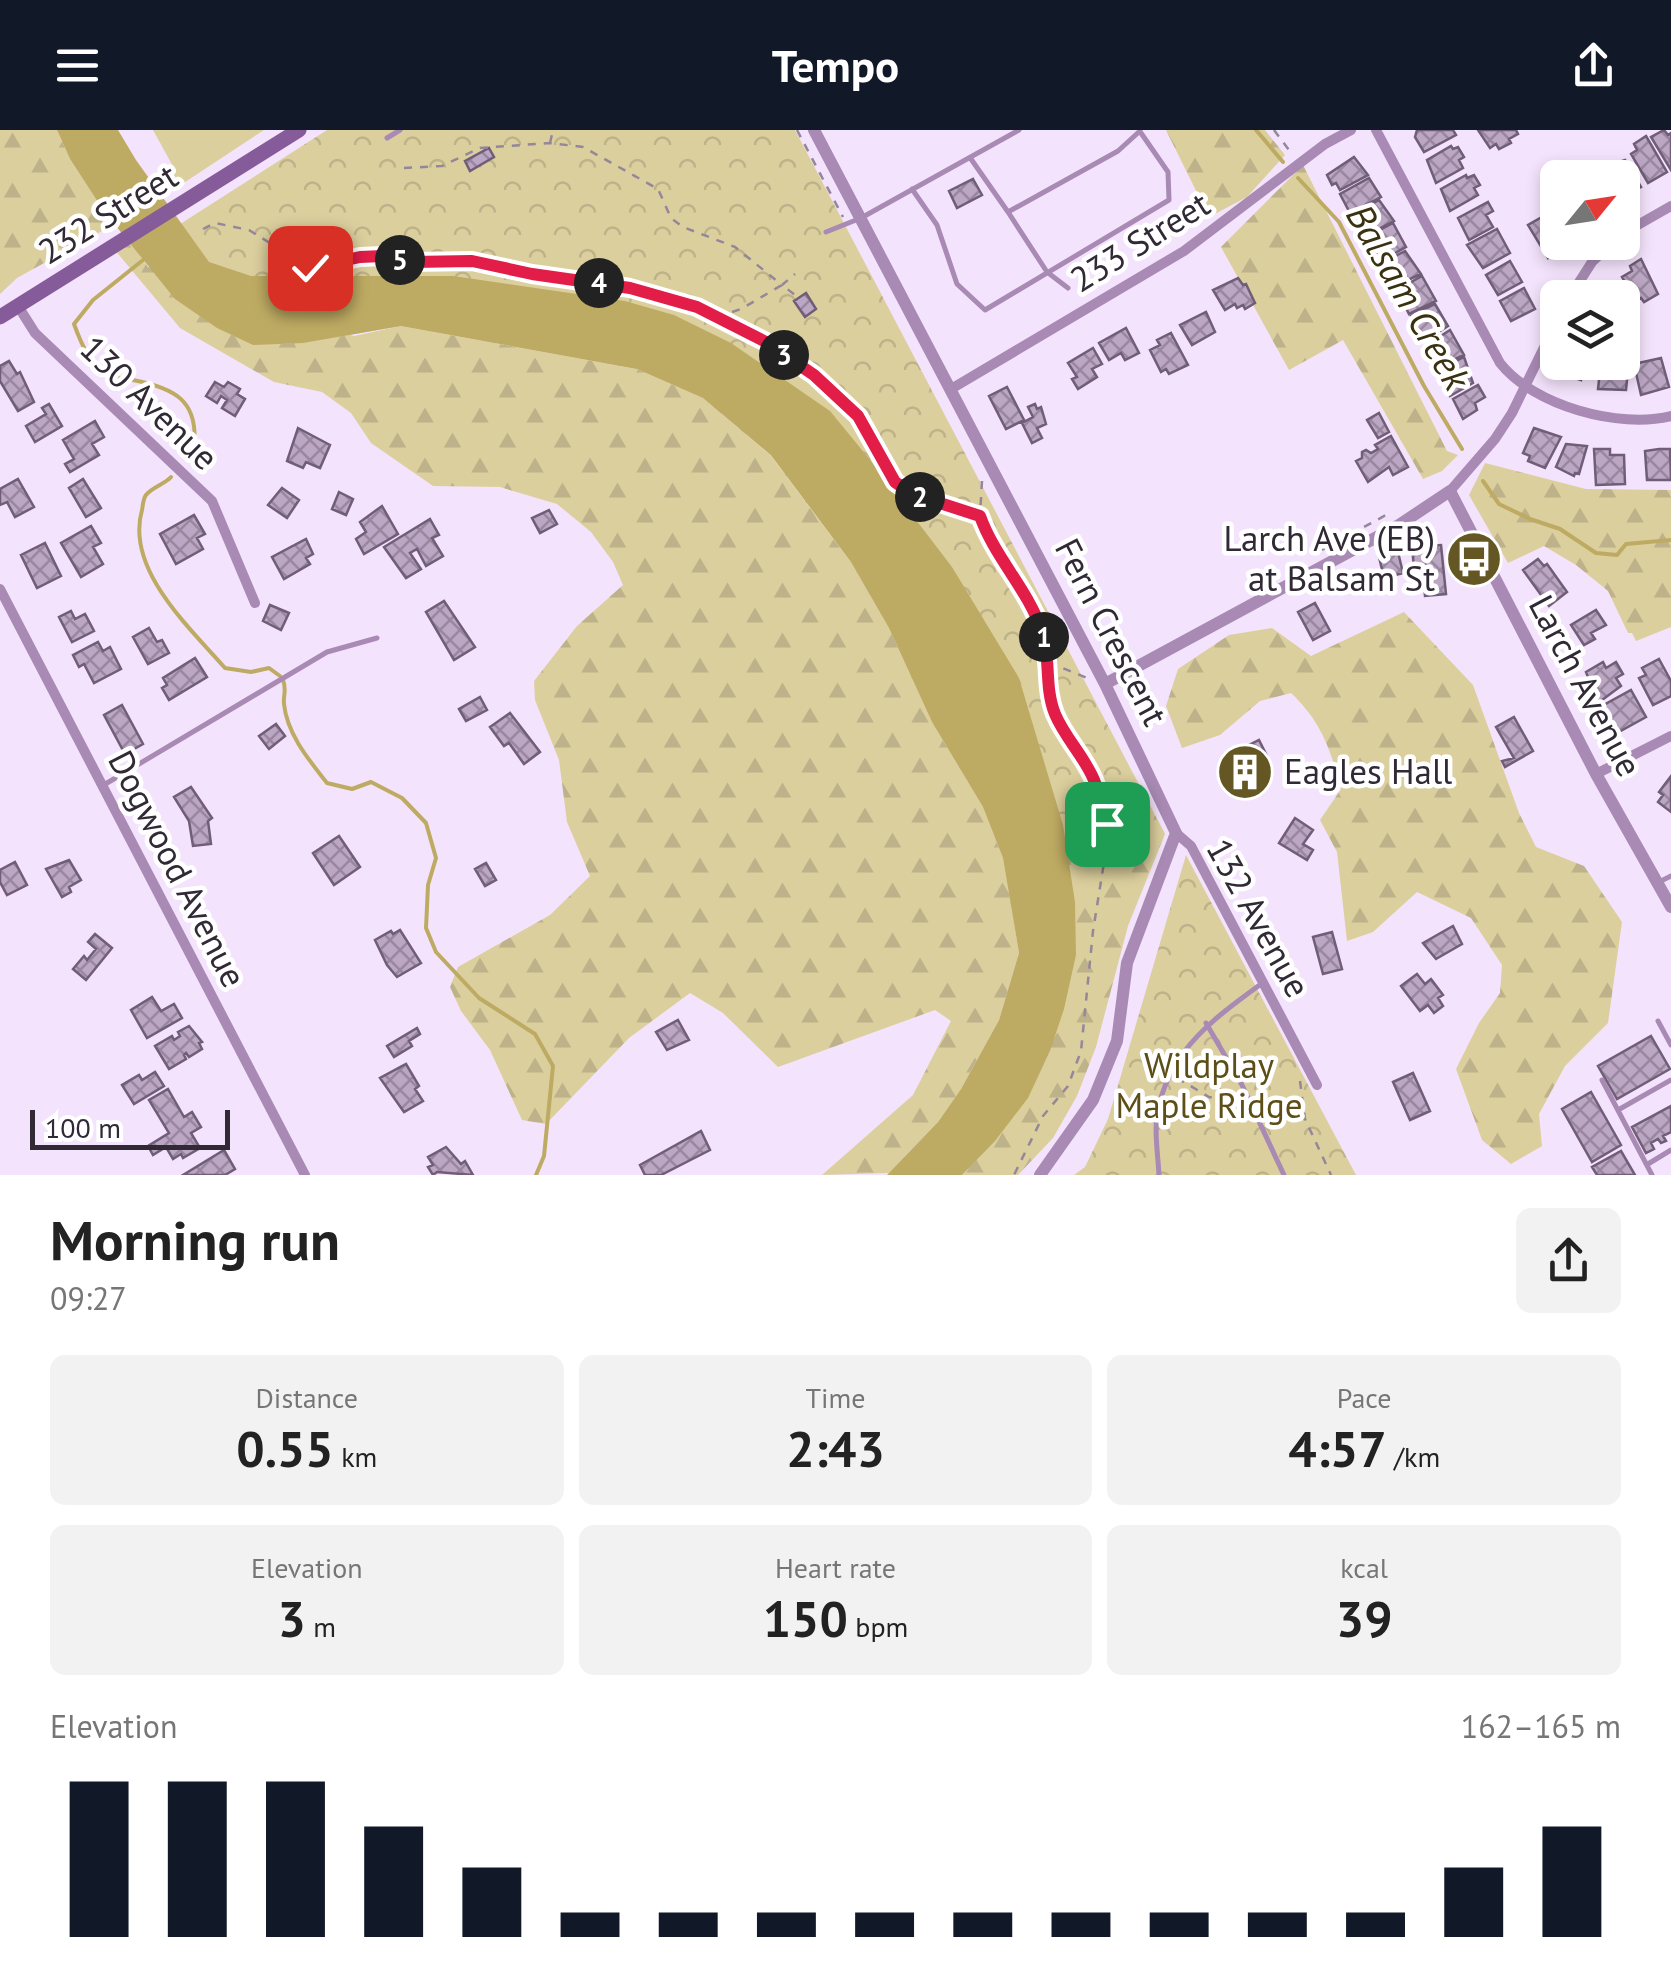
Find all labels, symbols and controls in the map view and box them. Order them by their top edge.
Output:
text: Tempo [772,36,899,94]
icon: menu [50,38,105,93]
icon: share [1566,38,1621,93]
street label: 232 Street [29,152,186,274]
north arrow [1540,160,1640,260]
map controls [1540,160,1640,380]
street label: 233 Street [1061,180,1218,302]
water label: Balsam Creek [1336,194,1483,400]
pin [268,226,353,311]
pin: 5 [375,235,425,285]
icon: check [283,241,338,296]
text: 5 [392,241,408,278]
pin: 4 [574,258,624,308]
text: 4 [591,264,607,301]
button: layers [1540,280,1640,380]
street label: 130 Avenue [71,325,229,480]
pin: 3 [759,330,809,380]
text: 3 [776,336,792,373]
pin: 2 [895,472,945,522]
text: 2 [912,478,928,515]
place label: Larch Ave (EB) at Balsam St [1224,515,1435,601]
bus stop icon: Larch Ave (EB) at Balsam St [1444,529,1504,589]
street label: Fern Crescent [1045,530,1179,733]
street label: Larch Avenue [1519,587,1653,784]
pin: 1 [1019,612,1069,662]
text: 1 [1036,618,1052,655]
street label: Dogwood Avenue [98,742,257,995]
building icon: Eagles Hall [1215,742,1275,802]
place label: Eagles Hall [1284,748,1452,794]
pin [1065,782,1150,867]
icon: arrive [1080,797,1135,852]
street label: 132 Avenue [1196,830,1321,1005]
park label: Wildplay Maple Ridge [1116,1042,1302,1128]
scale bar [30,1105,230,1150]
text: 100 m [45,1109,121,1146]
text: Morning run [50,1204,340,1275]
button: share [1516,1208,1621,1313]
text: 09:27 [50,1277,127,1319]
text: Distance [256,1379,358,1416]
text: Time [805,1379,866,1416]
text: Pace [1337,1379,1392,1416]
text: 0.55 [236,1416,334,1481]
text: 2:43 [786,1416,885,1481]
text: 4:57 [1288,1416,1387,1481]
text: km [334,1438,377,1475]
text: /km [1387,1438,1440,1475]
text: Elevation [251,1549,363,1586]
text: Heart rate [775,1549,896,1586]
text: kcal [1340,1549,1388,1586]
text: 3 [278,1586,306,1651]
text: 150 [763,1586,848,1651]
text: 39 [1336,1586,1393,1651]
text: m [306,1608,336,1645]
text: bpm [848,1608,908,1645]
text: Elevation [50,1705,177,1747]
text: 162–165 m [1461,1705,1621,1747]

